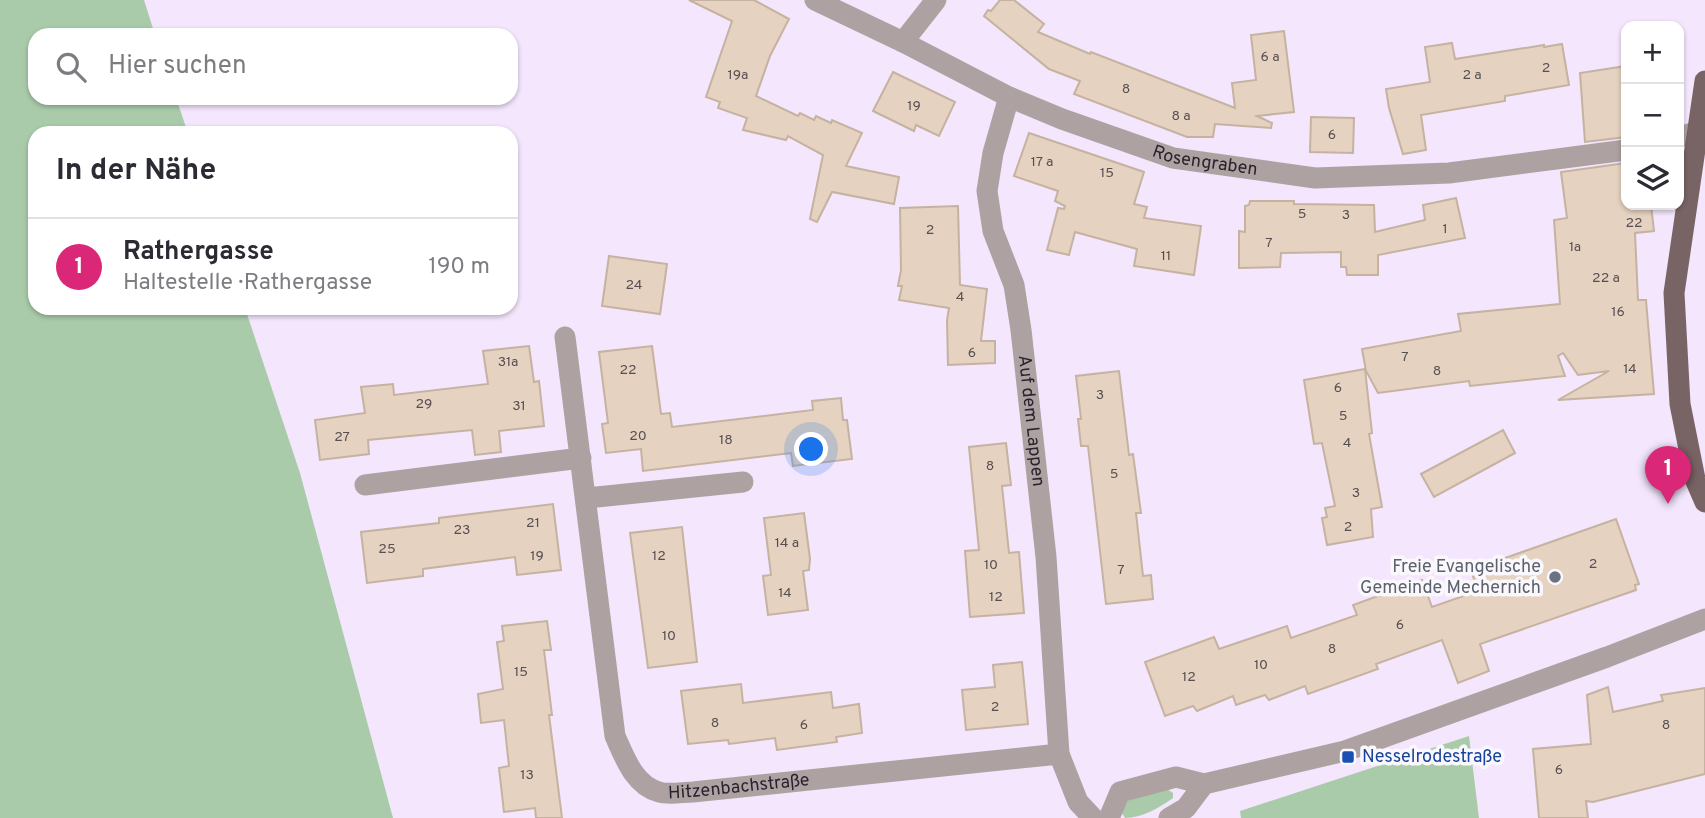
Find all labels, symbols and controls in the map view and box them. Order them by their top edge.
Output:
map controls [1621,21,1684,210]
button: + [1621,21,1684,84]
search box [28,28,518,105]
icon: search [52,48,90,86]
house number: 6 a [1260,49,1280,66]
text: Hier suchen [108,50,247,83]
house number: 2 [1542,60,1550,77]
house number: 19a [728,67,748,84]
house number: 2 a [1462,67,1482,84]
house number: 8 [1122,81,1130,98]
button: − [1621,84,1684,147]
house number: 19 [907,98,921,115]
house number: 8 a [1171,108,1191,125]
house number: 6 [1328,127,1336,144]
street label: Rosengraben [1149,140,1259,181]
button: layers [1621,147,1684,210]
text: In der Nähe [56,153,216,190]
house number: 17 a [1031,154,1053,171]
house number: 15 [1100,165,1114,182]
house number: 5 [1298,206,1306,223]
house number: 3 [1342,207,1350,224]
house number: 22 [1625,215,1643,232]
house number: 1 [1442,221,1448,238]
house number: 2 [926,222,934,239]
house number: 7 [1265,235,1273,252]
text: Rathergasse [123,236,274,269]
house number: 1a [1569,239,1581,256]
house number: 11 [1161,248,1171,265]
text: 1 [74,253,84,282]
text: 190 m [428,253,490,282]
text: Haltestelle · Rathergasse [123,269,372,298]
house number: 22 a [1592,270,1620,287]
house number: 24 [625,277,643,294]
house number: 4 [956,289,964,306]
house number: 16 [1611,304,1625,321]
house number: 6 [968,345,976,362]
house number: 7 [1401,349,1409,366]
house number: 31a [498,354,518,371]
street label: Auf dem Lappen [1012,354,1050,488]
house number: 14 [1623,361,1637,378]
house number: 22 [619,362,637,379]
house number: 8 [1433,363,1441,380]
house number: 6 [1334,380,1342,397]
house number: 3 [1096,387,1104,404]
house number: 29 [416,396,432,413]
house number: 31 [512,398,526,415]
house number: 5 [1339,408,1347,425]
house number: 20 [629,428,647,445]
house number: 27 [334,429,350,446]
house number: 18 [719,432,733,449]
your location [794,432,828,466]
house number: 4 [1343,435,1351,452]
pin: 1 [1645,446,1691,504]
house number: 8 [986,458,994,475]
house number: 5 [1110,466,1118,483]
house number: 3 [1352,485,1360,502]
house number: 21 [526,515,540,532]
house number: 2 [1344,519,1352,536]
house number: 23 [454,522,471,539]
house number: 14 a [775,535,799,552]
house number: 25 [378,541,396,558]
house number: 19 [530,548,544,565]
house number: 12 [652,548,666,565]
place label: Freie Evangelische Gemeinde Mechernich [1360,556,1541,600]
house number: 2 [1589,556,1597,573]
house number: 10 [984,557,998,574]
house number: 7 [1117,562,1125,579]
marker: Freie Evangelische Gemeinde Mechernich [1547,569,1563,585]
house number: 14 [778,585,792,602]
house number: 12 [989,589,1003,606]
house number: 6 [1396,617,1404,634]
house number: 10 [662,628,676,645]
house number: 8 [1328,641,1336,658]
house number: 10 [1254,657,1268,674]
house number: 15 [514,664,528,681]
house number: 12 [1182,669,1196,686]
house number: 2 [991,699,999,716]
house number: 8 [711,715,719,732]
house number: 6 [800,717,808,734]
house number: 8 [1662,717,1670,734]
place label: Nesselrodestraße [1362,746,1502,769]
marker: Nesselrodestraße [1340,749,1356,765]
house number: 6 [1555,762,1563,779]
house number: 13 [520,767,534,784]
street label: Hitzenbachstraße [667,768,811,805]

